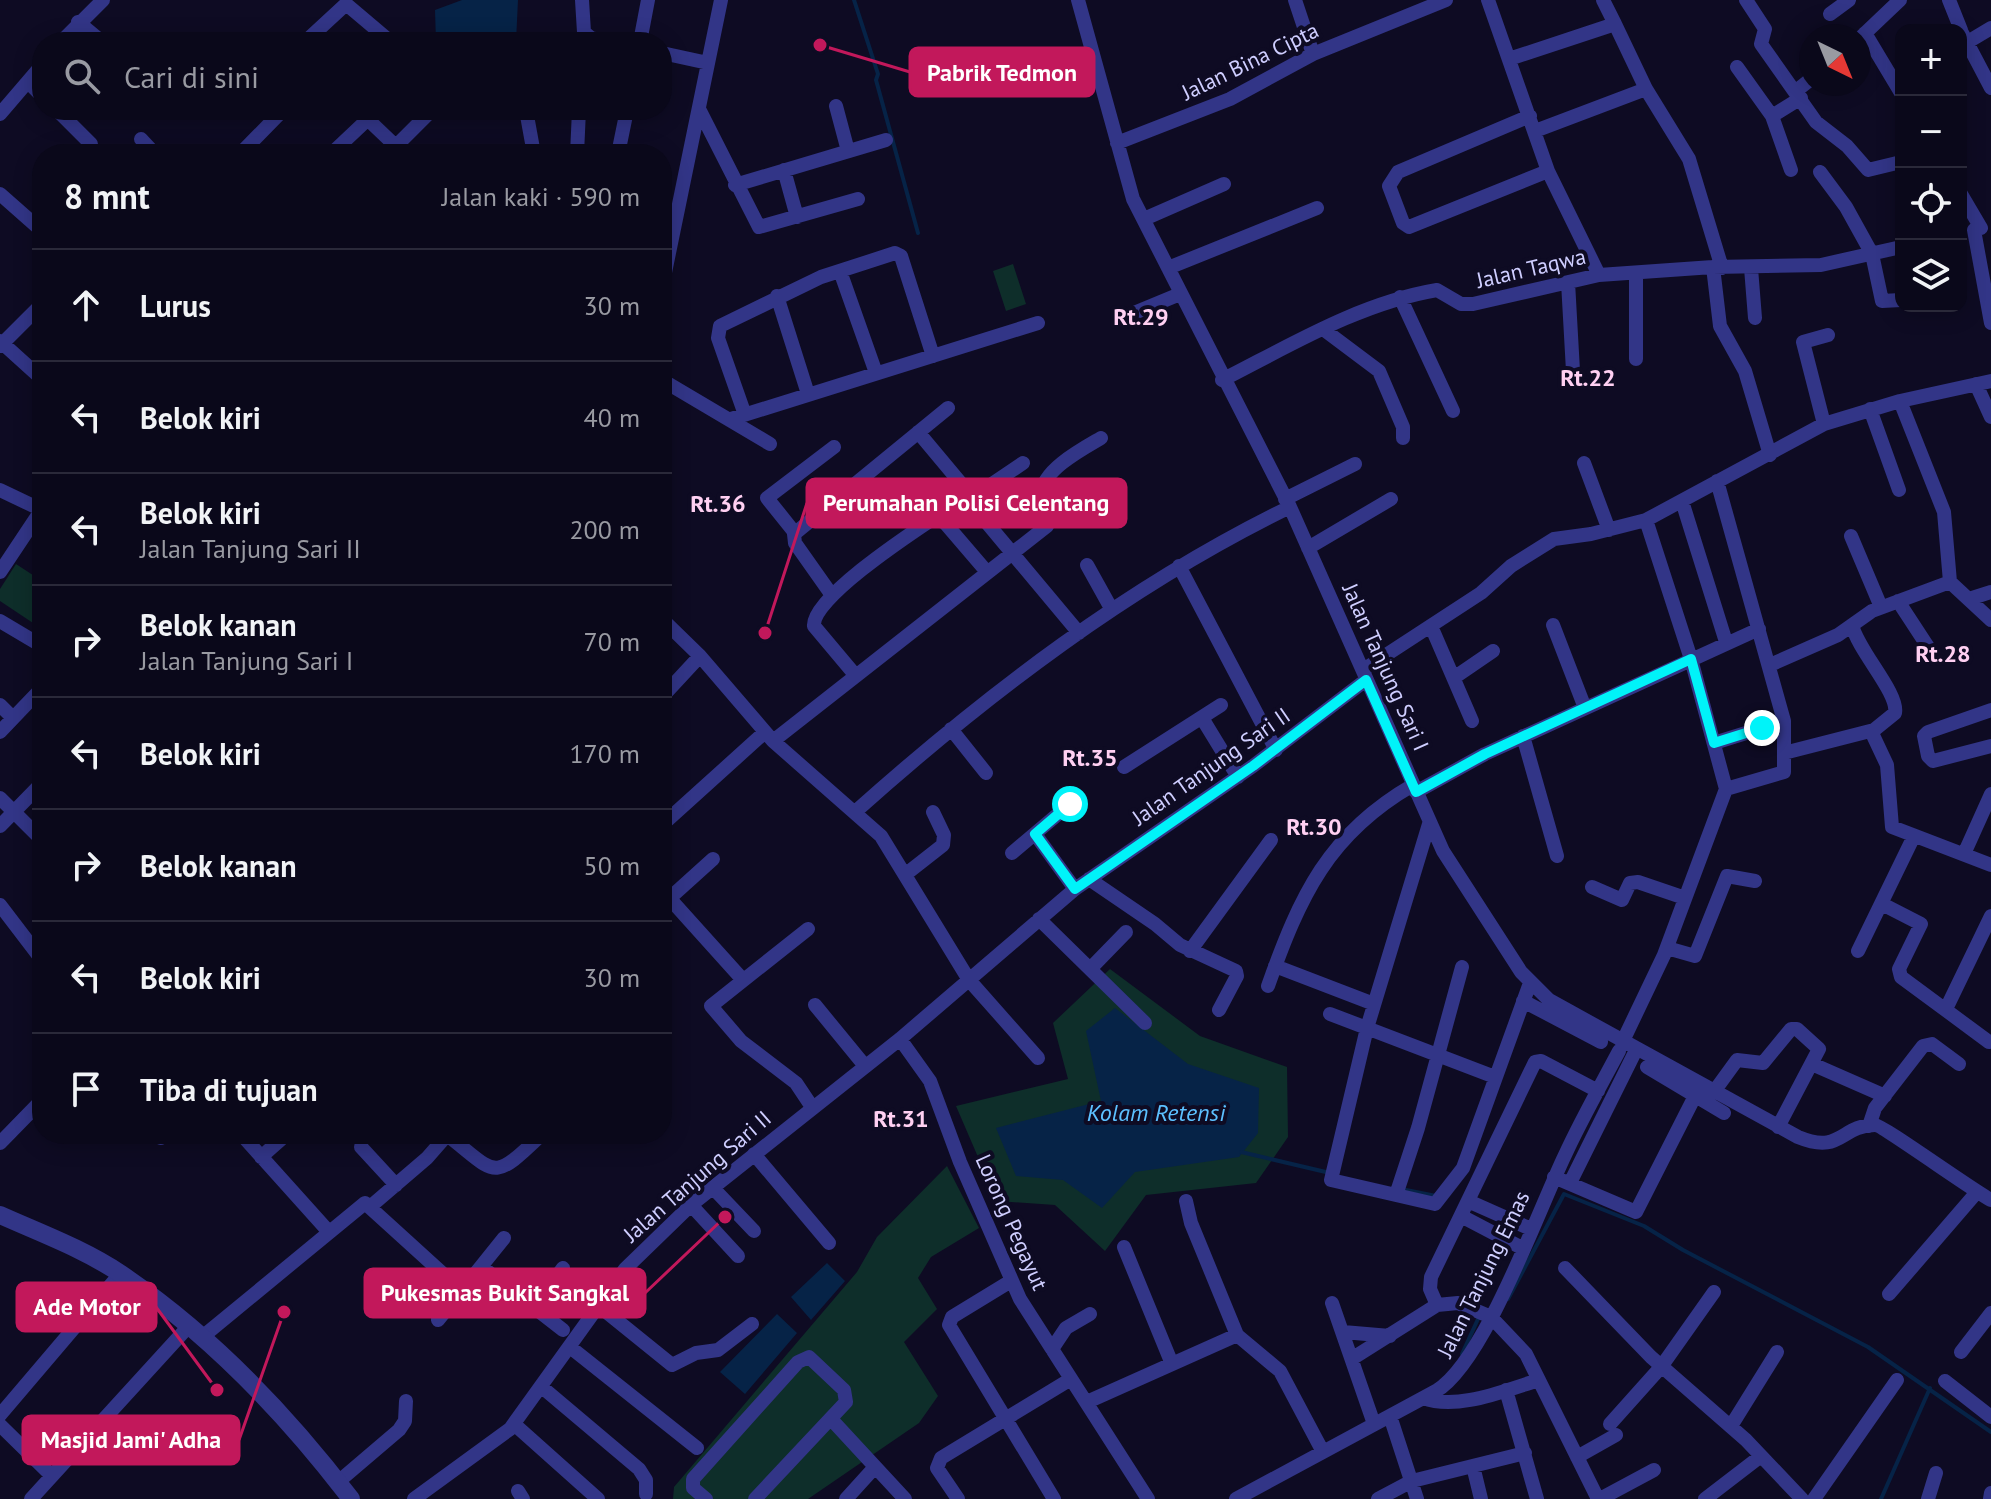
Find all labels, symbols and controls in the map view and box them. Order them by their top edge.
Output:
street label: Jalan Bina Cipta [1176,16,1323,107]
north arrow [1799,24,1871,96]
map controls [1895,24,1967,312]
button: + [1895,24,1967,96]
search box [32,32,672,120]
callout: Pabrik Tedmon [910,48,1094,96]
icon: search [60,54,104,98]
text: Cari di sini [124,57,259,96]
text: Pabrik Tedmon [927,57,1077,88]
button: − [1895,96,1967,168]
button: locate [1895,168,1967,240]
text: 8 mnt [64,174,150,218]
text: Jalan kaki · 590 m [442,180,640,213]
button: layers [1895,240,1967,312]
street label: Jalan Taqwa [1473,242,1589,294]
icon: ahead [64,283,108,327]
text: Lurus [140,286,211,325]
text: 30 m [584,289,640,322]
district label: Rt.29 [1113,301,1169,332]
district label: Rt.22 [1560,362,1616,393]
icon: left [64,395,108,439]
text: Belok kiri [140,398,261,437]
text: 40 m [584,401,640,434]
callout: Perumahan Polisi Celentang [807,479,1126,527]
text: Perumahan Polisi Celentang [823,487,1109,518]
district label: Rt.36 [690,488,746,519]
text: Belok kiri [140,493,261,532]
icon: left [64,507,108,551]
text: 200 m [569,513,640,546]
text: Jalan Tanjung Sari II [140,532,361,565]
street label: Jalan Tanjung Sari I [1336,578,1435,755]
text: Belok kanan [140,605,297,644]
icon: right [64,619,108,663]
text: 70 m [584,625,640,658]
district label: Rt.28 [1915,638,1971,669]
text: Jalan Tanjung Sari I [140,644,353,677]
street label: Jalan Tanjung Sari II [1126,701,1296,832]
route end [1744,710,1780,746]
icon: left [64,731,108,775]
text: Belok kiri [140,734,261,773]
text: 170 m [569,737,640,770]
district label: Rt.35 [1062,742,1118,773]
route start [1052,786,1088,822]
district label: Rt.30 [1286,811,1342,842]
icon: right [64,843,108,887]
text: Belok kanan [140,846,297,885]
text: 50 m [584,849,640,882]
icon: left [64,955,108,999]
text: Belok kiri [140,958,261,997]
text: 30 m [584,961,640,994]
icon: arrive [64,1067,108,1111]
text: Tiba di tujuan [140,1070,318,1109]
water label: Kolam Retensi [1087,1097,1226,1128]
district label: Rt.31 [873,1103,929,1134]
street label: Jalan Tanjung Sari II [617,1104,777,1249]
street label: Lorong Pegayut [970,1150,1055,1295]
street label: Jalan Tanjung Emas [1430,1186,1535,1363]
callout: Pukesmas Bukit Sangkal [365,1269,645,1317]
text: Pukesmas Bukit Sangkal [381,1277,630,1308]
callout: Ade Motor [17,1283,156,1331]
text: Ade Motor [33,1291,141,1322]
callout: Masjid Jami' Adha [23,1416,239,1464]
text: Masjid Jami' Adha [41,1424,221,1455]

